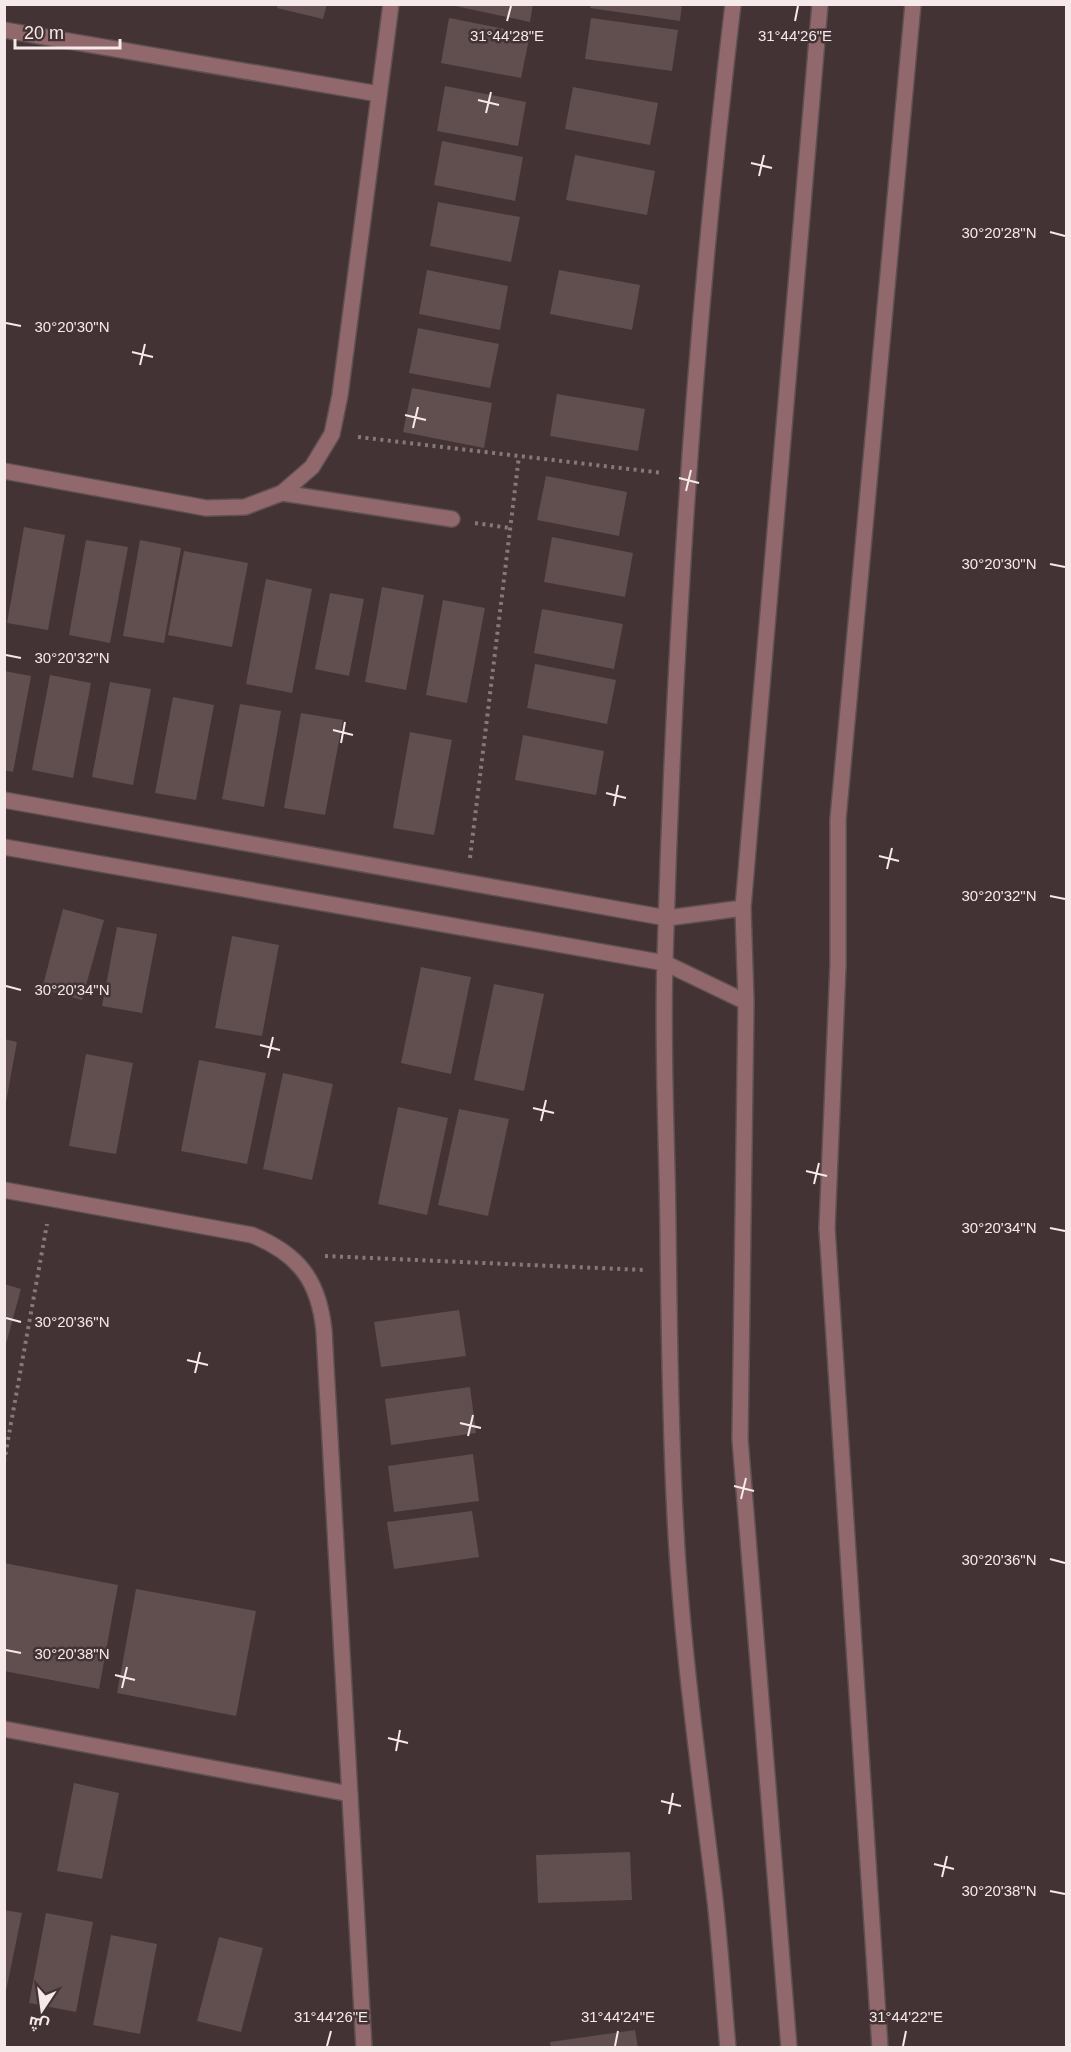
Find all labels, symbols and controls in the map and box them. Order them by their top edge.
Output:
scale bar [15,12,120,50]
text: 20 m [24,23,64,43]
text: 31°44'28"E [470,27,544,44]
text: 31°44'26"E [758,27,832,44]
text: 30°20'28"N [961,224,1037,241]
text: 30°20'30"N [34,318,110,335]
text: 30°20'30"N [961,555,1037,572]
text: 30°20'32"N [34,649,110,666]
text: 30°20'32"N [961,887,1037,904]
text: 30°20'34"N [34,981,110,998]
text: 30°20'34"N [961,1219,1037,1236]
text: 30°20'36"N [34,1313,110,1330]
text: 30°20'36"N [961,1551,1037,1568]
text: 30°20'38"N [34,1645,110,1662]
text: 30°20'38"N [961,1882,1037,1899]
north arrow [12,1980,72,2040]
text: 31°44'26"E [294,2008,368,2025]
text: 31°44'24"E [581,2008,655,2025]
text: 31°44'22"E [869,2008,943,2025]
text: ش [27,2013,51,2035]

